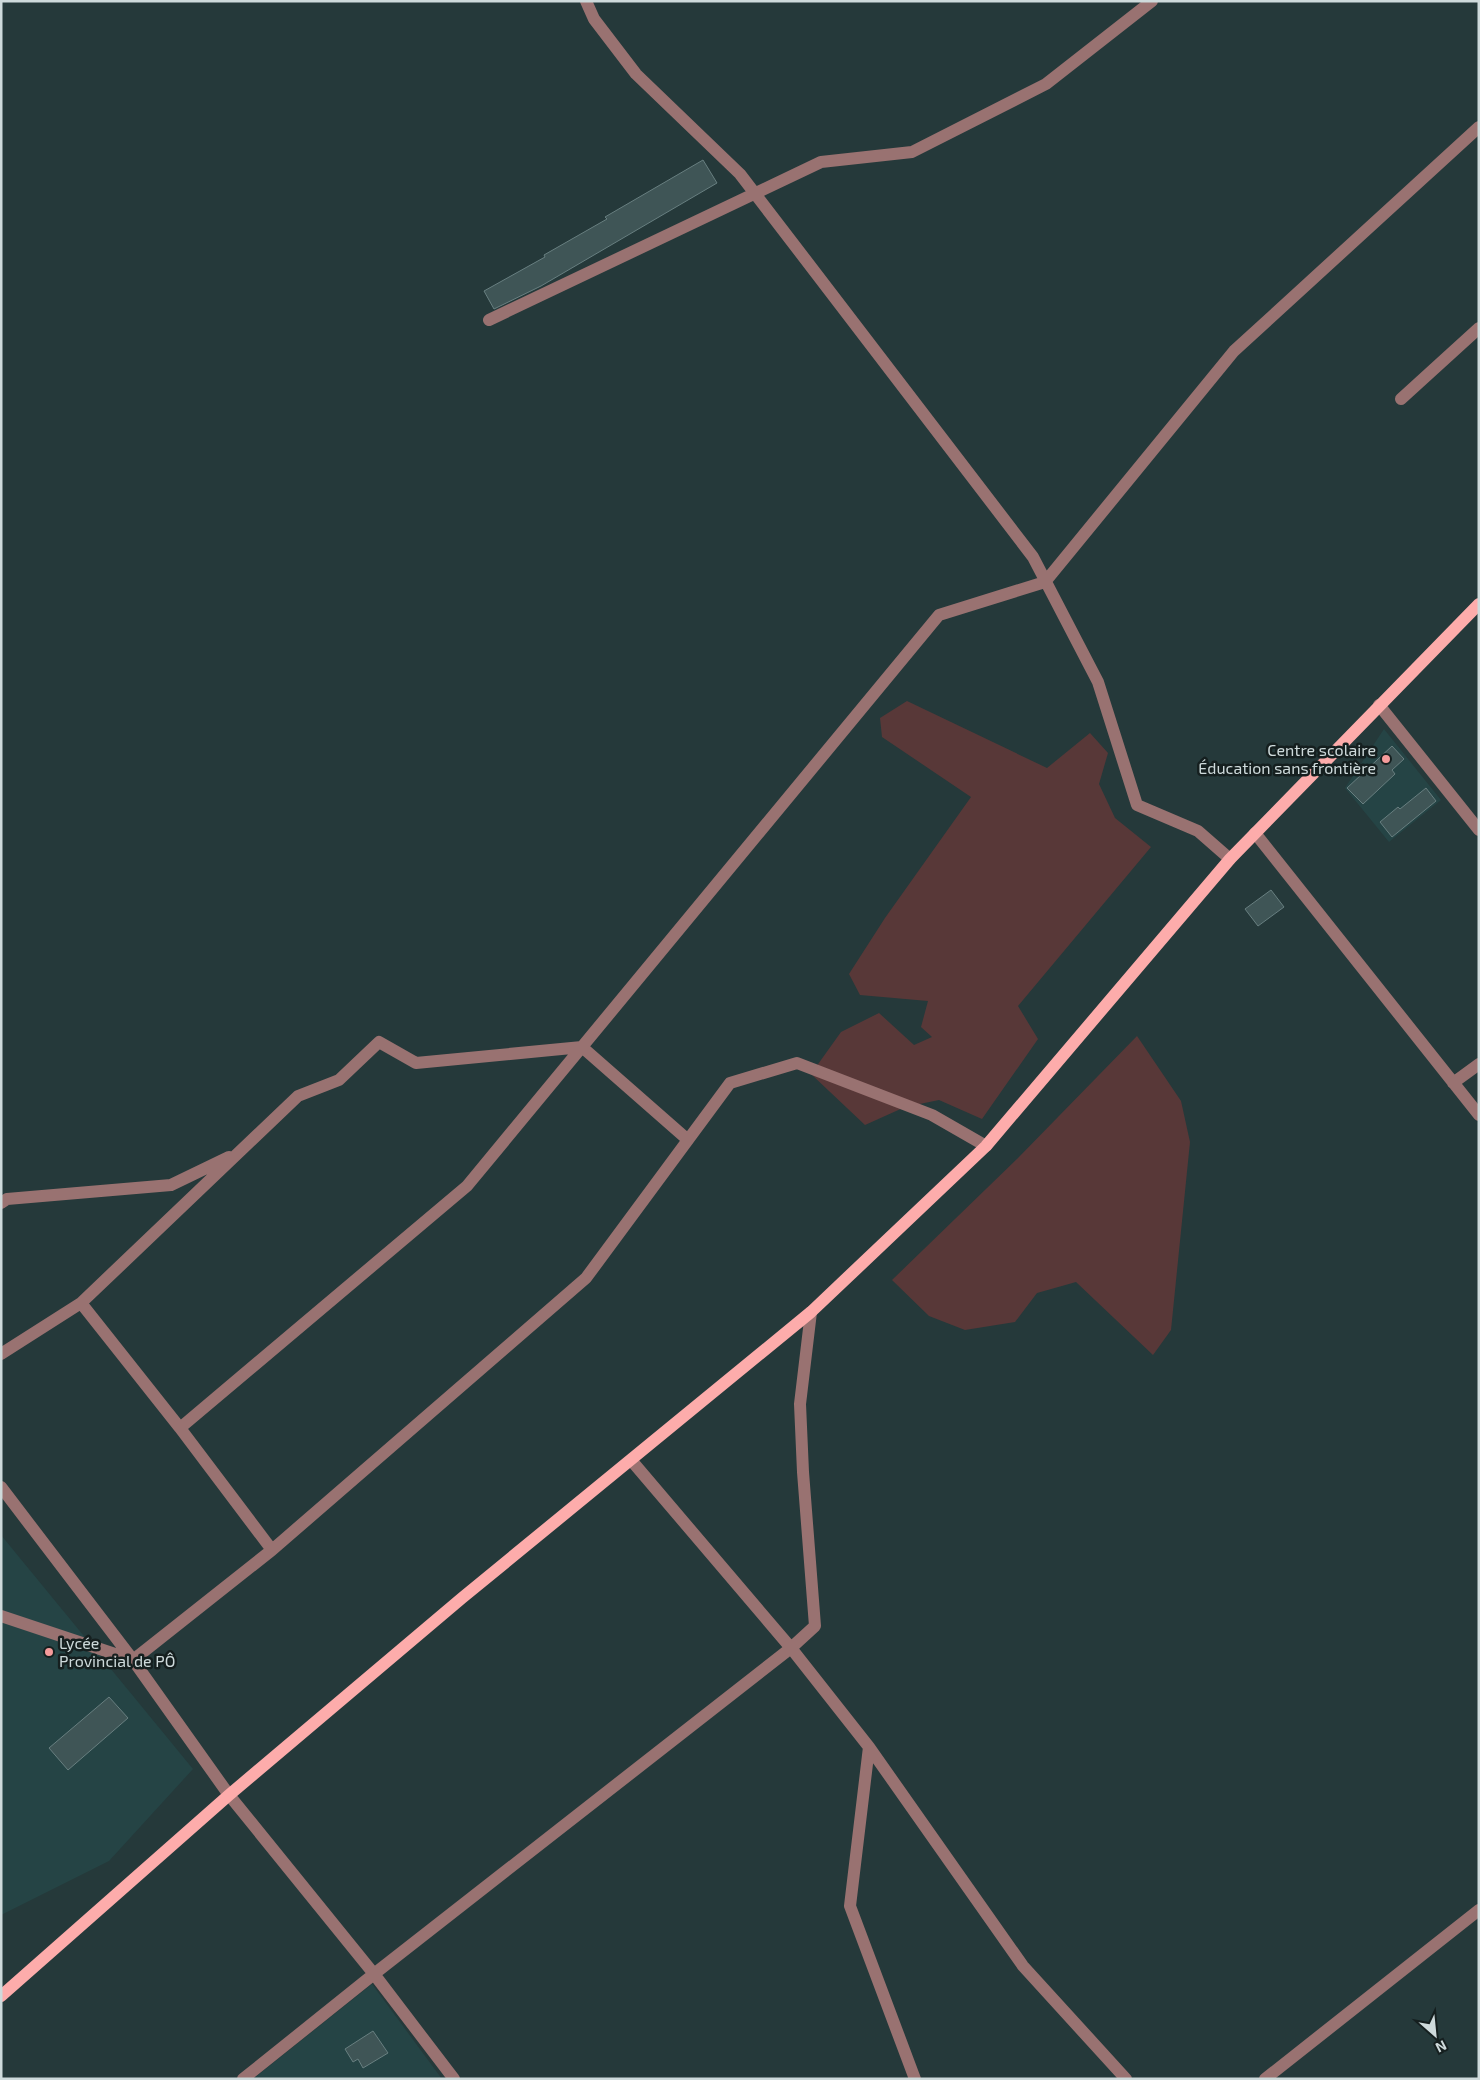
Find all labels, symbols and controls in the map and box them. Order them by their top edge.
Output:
place label: Centre scolaire Éducation sans frontière [1198,740,1376,777]
marker: Centre scolaire Éducation sans frontière [1380,753,1392,765]
place label: Lycée Provincial de PÔ [59,1633,175,1670]
marker: Lycée Provincial de PÔ [43,1646,55,1658]
north arrow [1410,2010,1460,2060]
text: N [1433,2037,1449,2057]

